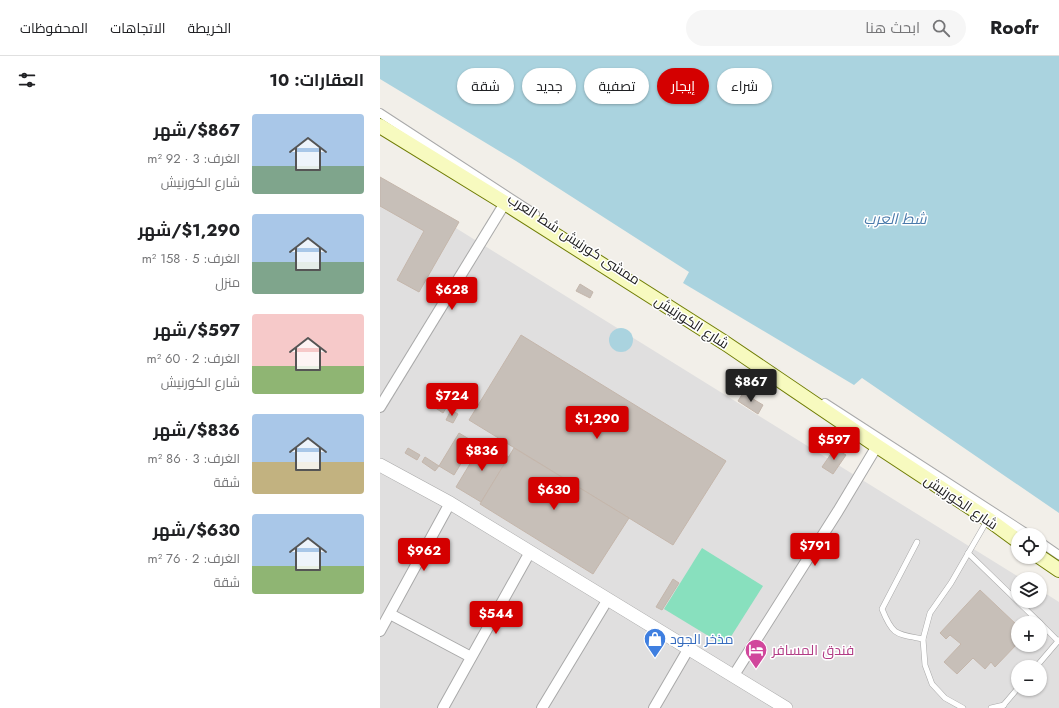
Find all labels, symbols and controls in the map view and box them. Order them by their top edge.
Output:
search box [686,10,966,46]
text: Roofr [990,14,1039,41]
text: ابحث هنا [865,17,920,39]
icon: search [930,17,952,39]
text: المحفوظات [20,18,88,38]
text: الاتجاهات [110,18,166,38]
text: الخريطة [188,18,231,38]
text: العقارات: 10 [269,68,364,92]
chip: شقة [457,68,514,104]
chip: جديد [522,68,576,104]
chip: تصفية [584,68,649,104]
chip: إيجار [657,68,709,104]
chip: شراء [717,68,772,104]
icon: filters [16,69,38,91]
text: $867/شهر [154,118,240,142]
icon: home [284,130,332,178]
text: الغرف: 3 · 92 m² [147,149,240,168]
text: شارع الكورنيش [161,173,240,192]
street label: ممشى كورنيش شط العرب [504,189,644,289]
water label: شط العرب [864,208,927,230]
text: $1,290/شهر [138,218,240,242]
icon: home [284,230,332,278]
text: الغرف: 5 · 158 m² [142,249,240,268]
text: منزل [215,273,240,292]
pin: $628 [428,277,476,311]
text: $628 [435,280,469,299]
street label: شارع الكورنيش [651,290,733,354]
text: $597/شهر [154,318,240,342]
icon: home [284,330,332,378]
text: الغرف: 2 · 60 m² [147,349,240,368]
pin: $867 [727,369,775,403]
text: $867 [735,372,767,391]
text: شارع الكورنيش [161,373,240,392]
pin: $724 [428,383,476,417]
text: $724 [435,386,469,405]
pin: $1,290 [564,406,630,440]
text: $1,290 [575,409,619,428]
text: $836/شهر [153,418,240,442]
pin: $597 [810,427,858,461]
icon: home [284,430,332,478]
text: $597 [818,430,850,449]
pin: $836 [458,438,506,472]
text: $836 [465,441,499,460]
text: الغرف: 3 · 86 m² [148,449,240,468]
street label: شارع الكورنيش [920,470,1002,534]
text: شقة [213,473,240,492]
pin: $630 [530,477,578,511]
text: $630 [537,480,571,499]
text: $630/شهر [153,518,240,542]
map controls [1011,528,1047,696]
button: locate [1011,528,1047,564]
icon: home [284,530,332,578]
pin: $791 [791,533,839,567]
text: $791 [799,536,831,555]
pin: $962 [400,538,448,572]
text: $962 [407,541,441,560]
text: الغرف: 2 · 76 m² [148,549,240,568]
button: layers [1011,572,1047,608]
text: شقة [213,573,240,592]
pin: $544 [472,601,520,635]
text: $544 [479,604,513,623]
button: + [1011,616,1047,652]
shop icon: مذخر الجود [642,626,668,659]
place label: مذخر الجود [670,629,734,649]
hotel icon: فندق المسافر [743,637,769,670]
place label: فندق المسافر [771,640,854,660]
button: − [1011,660,1047,696]

